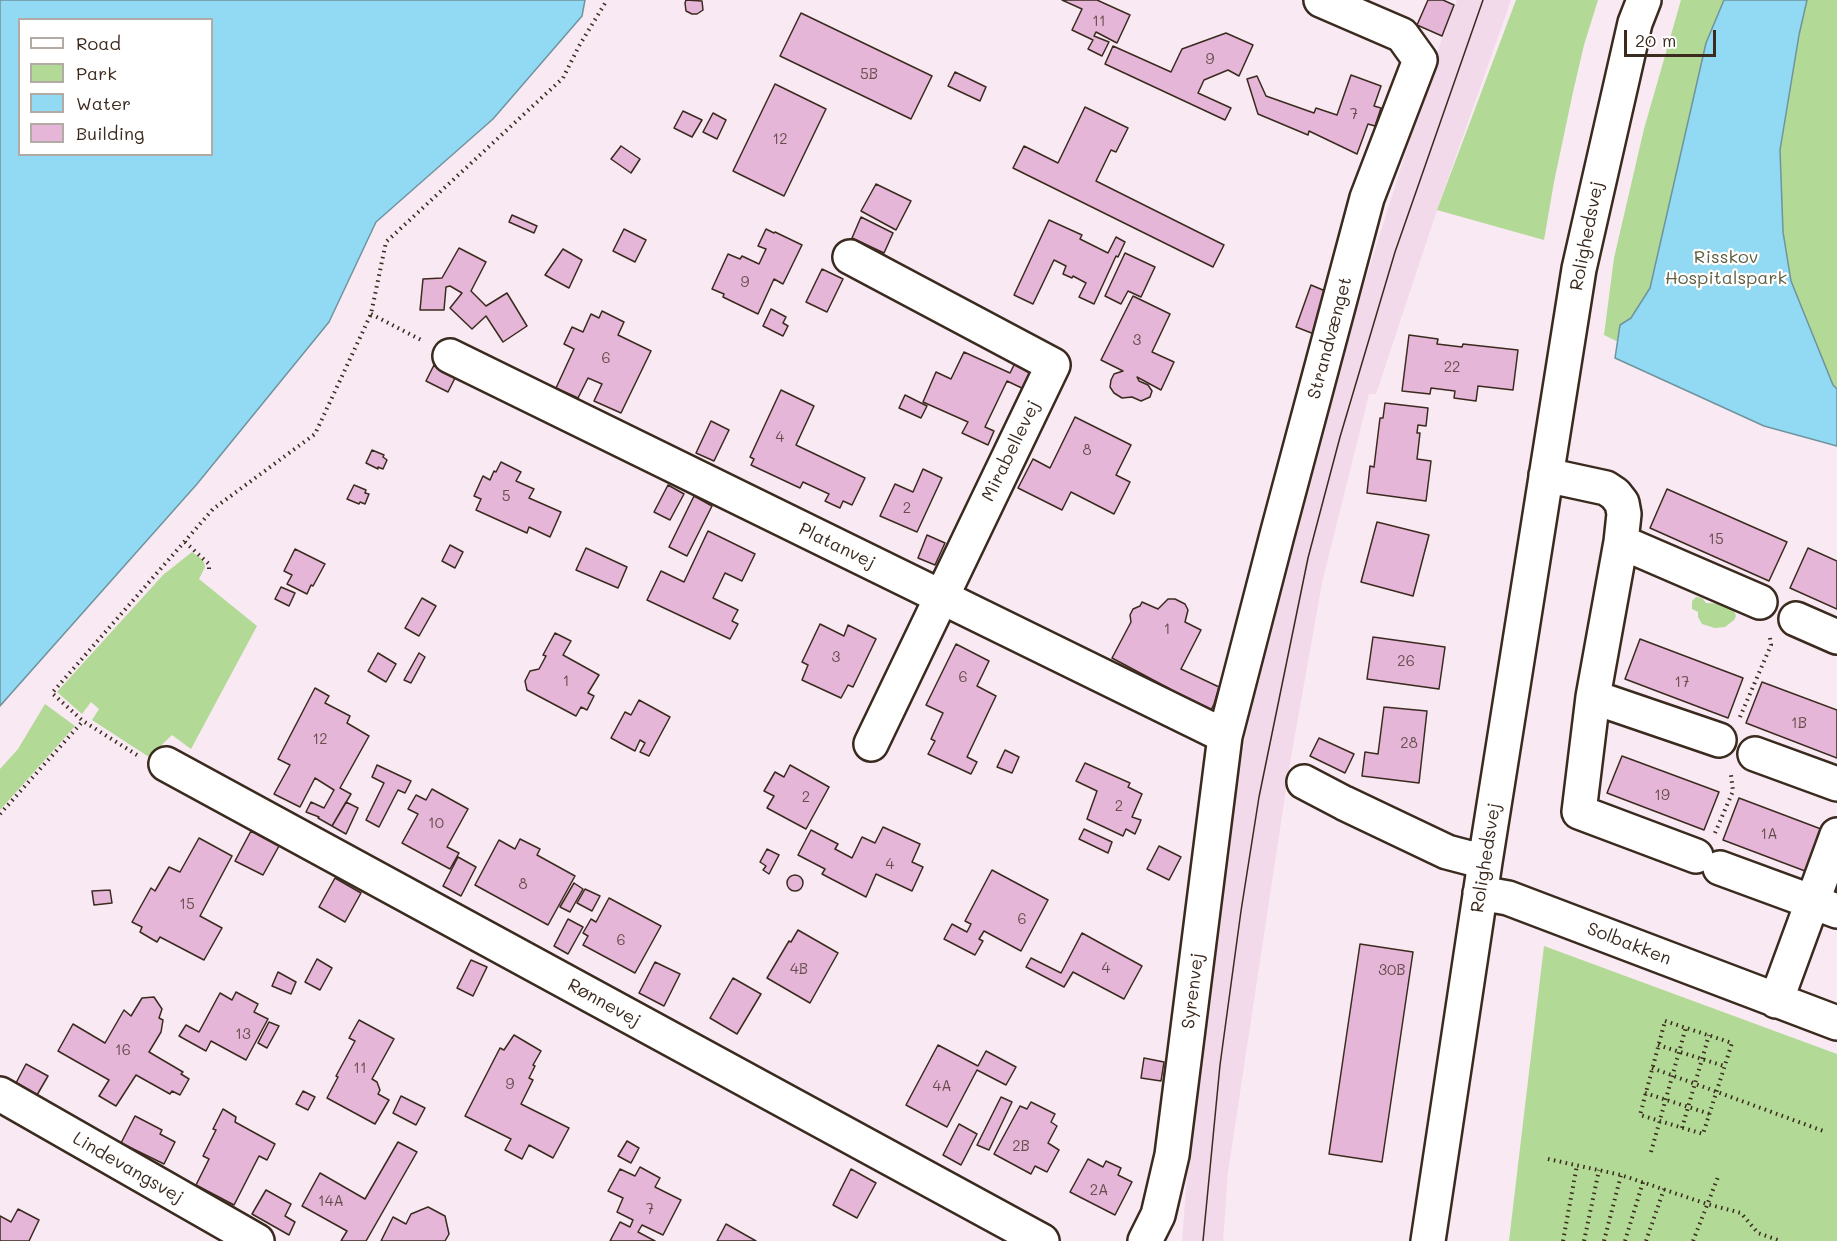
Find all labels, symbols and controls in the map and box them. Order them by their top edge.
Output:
house number: 11 [1092,12,1106,30]
legend [18,18,213,156]
scale bar [1627,18,1718,56]
text: 20 m [1635,28,1676,52]
text: Road [76,31,121,55]
house number: 9 [1206,50,1214,68]
text: Park [76,61,117,85]
house number: 5B [860,65,878,83]
text: Water [76,91,131,115]
house number: 7 [1350,105,1358,123]
text: Building [76,121,144,145]
house number: 12 [772,130,788,148]
street label: Rolighedsvej [1566,180,1608,292]
park label: Risskov Hospitalspark [1665,246,1787,288]
house number: 9 [741,273,749,291]
street label: Strandvænget [1303,274,1357,402]
house number: 3 [1133,331,1141,349]
house number: 6 [601,349,611,367]
house number: 22 [1444,358,1460,376]
street label: Mirabellevej [977,397,1045,505]
house number: 4 [776,428,784,446]
house number: 8 [1082,441,1092,459]
house number: 5 [502,487,510,505]
house number: 2 [903,499,911,517]
street label: Platanvej [795,518,879,574]
house number: 15 [1708,530,1724,548]
house number: 1 [1164,620,1170,638]
house number: 3 [832,648,840,666]
house number: 26 [1397,652,1415,670]
house number: 6 [958,668,968,686]
house number: 1 [563,672,569,690]
house number: 17 [1674,673,1690,691]
house number: 1B [1791,714,1807,732]
house number: 12 [312,730,328,748]
house number: 28 [1400,734,1418,752]
house number: 19 [1654,786,1670,804]
house number: 2 [802,788,810,806]
house number: 2 [1115,797,1123,815]
street label: Rolighedsvej [1467,802,1505,914]
house number: 10 [428,814,444,832]
house number: 1A [1760,825,1778,843]
house number: 4 [886,855,894,873]
house number: 8 [518,875,528,893]
house number: 15 [179,895,195,913]
house number: 6 [1017,910,1027,928]
street label: Solbakken [1584,918,1674,970]
house number: 6 [616,931,626,949]
street label: Syrenvej [1178,952,1208,1030]
house number: 4 [1102,959,1110,977]
house number: 4B [790,960,808,978]
house number: 30B [1378,961,1406,979]
street label: Rønnevej [564,974,644,1032]
house number: 13 [235,1025,251,1043]
house number: 16 [115,1041,131,1059]
house number: 11 [353,1059,367,1077]
house number: 9 [506,1075,514,1093]
house number: 4A [932,1077,952,1095]
street label: Lindevangsvej [69,1128,187,1208]
house number: 2B [1012,1137,1030,1155]
house number: 2A [1090,1181,1108,1199]
house number: 14A [318,1192,344,1210]
house number: 7 [646,1200,654,1218]

